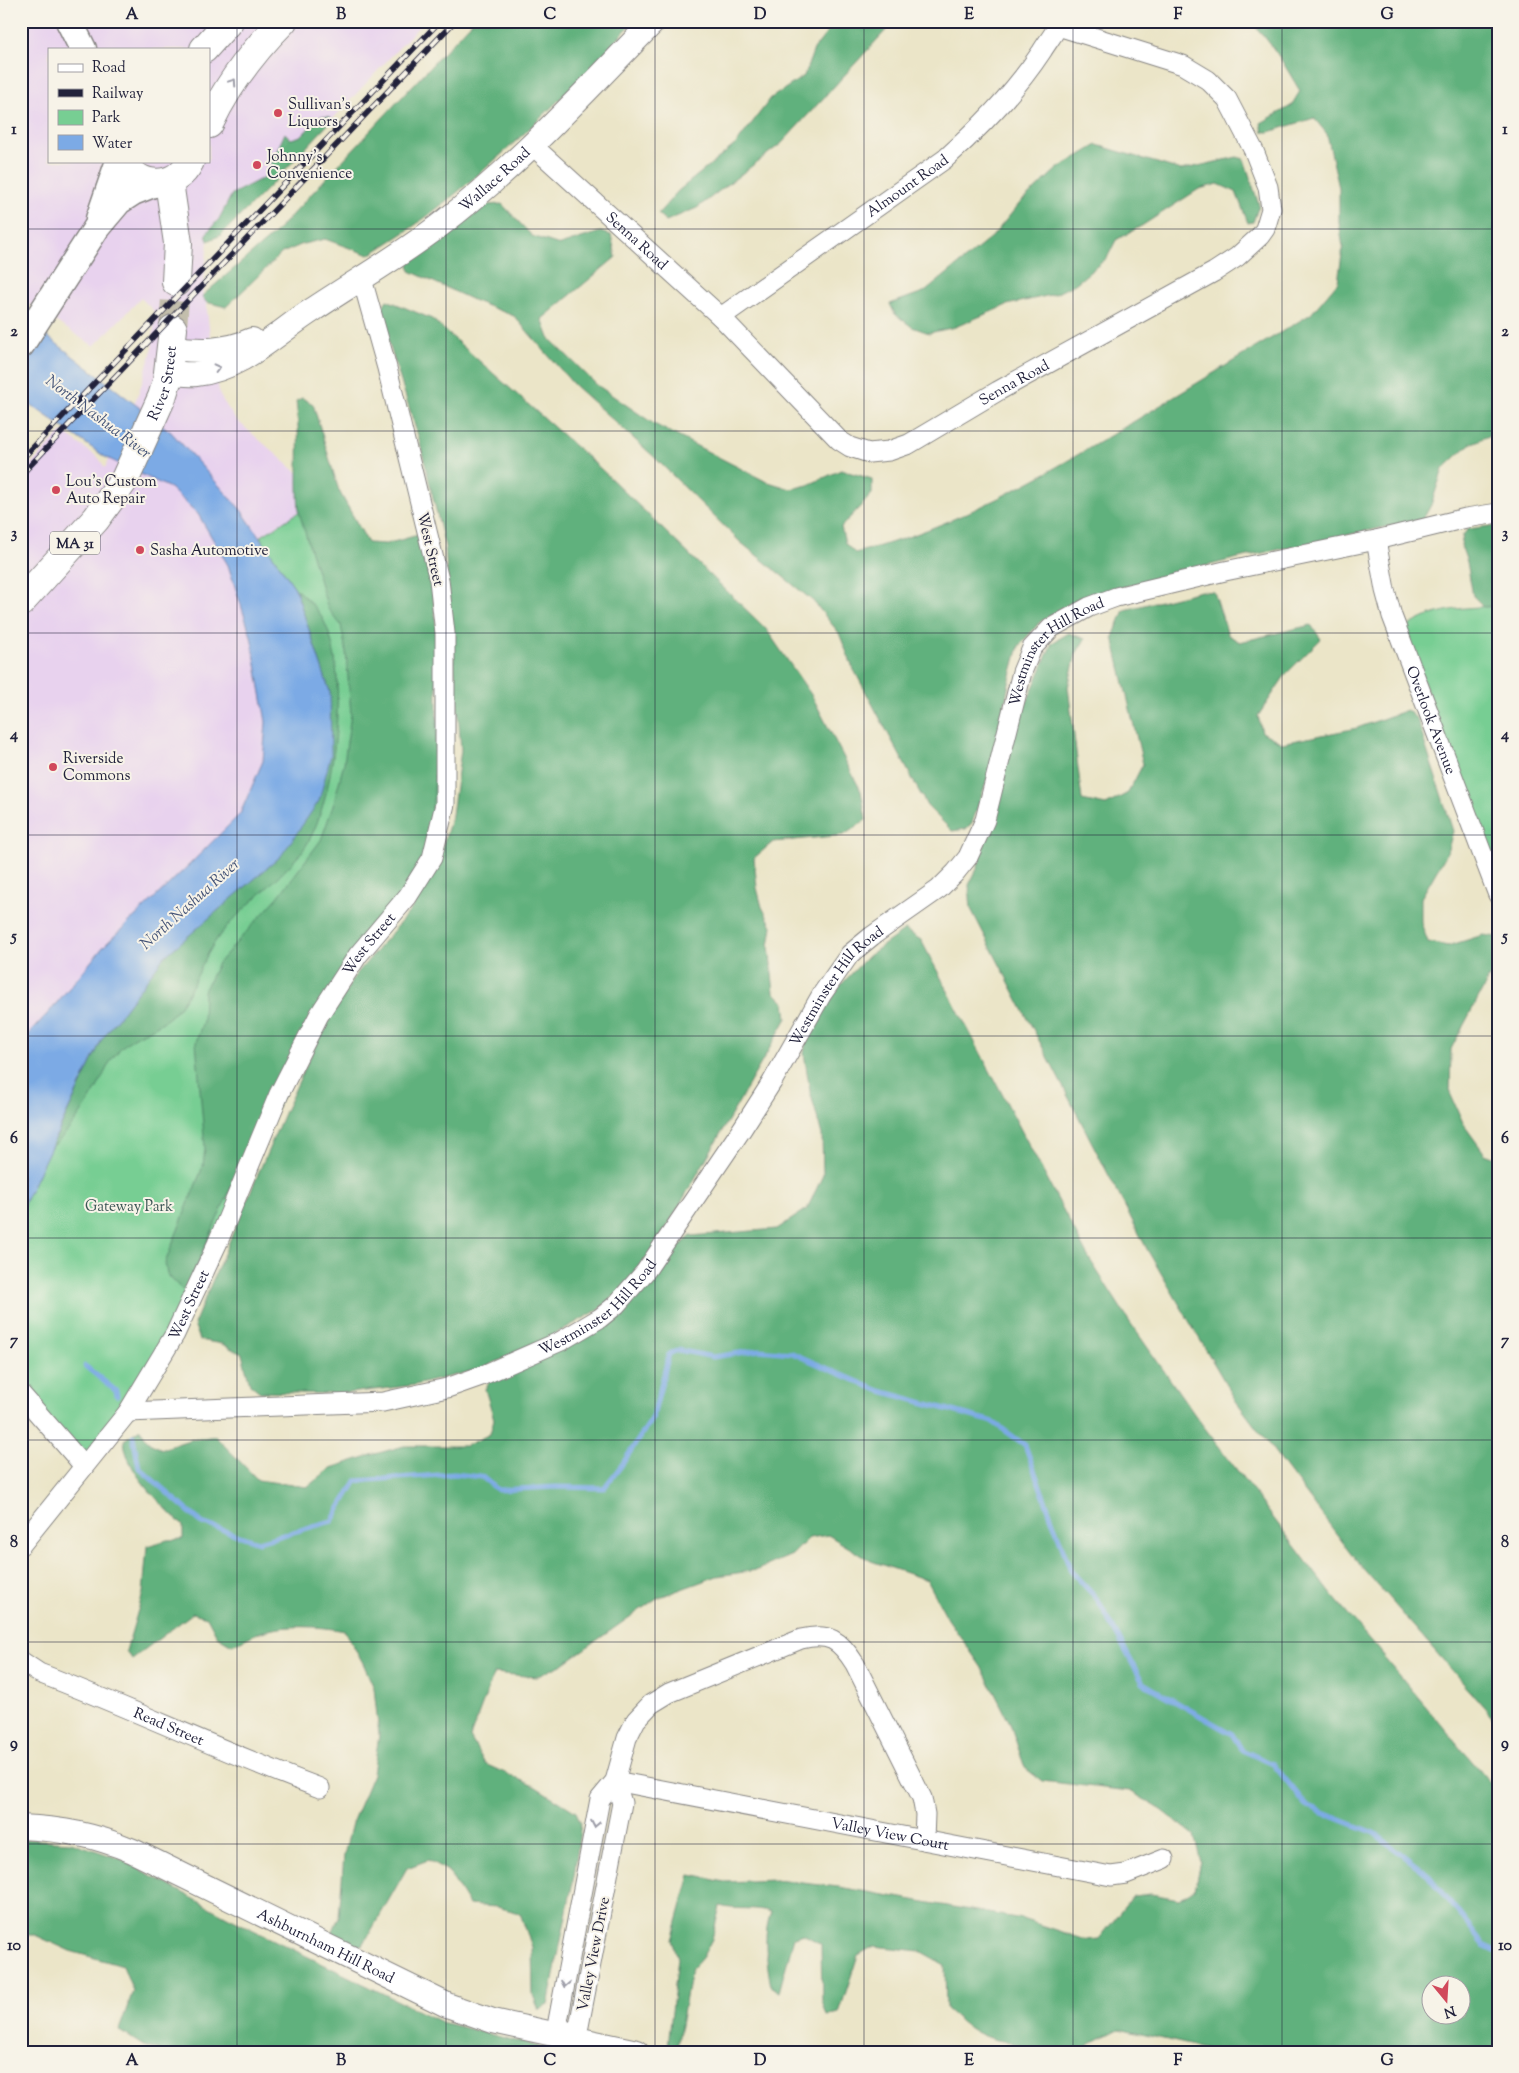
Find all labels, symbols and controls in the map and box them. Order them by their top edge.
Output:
text: A [126,4,139,27]
text: B [336,4,346,27]
text: C [544,4,557,27]
text: D [754,4,767,27]
text: E [964,4,974,27]
text: F [1174,4,1183,27]
text: G [1380,4,1394,27]
legend [48,48,210,162]
text: Road [92,58,126,79]
one-way arrow [227,78,236,87]
text: Railway [92,84,144,105]
place label: Sullivan's Liquors [288,95,351,133]
marker: Sullivan's Liquors [272,107,284,119]
text: Park [92,108,121,129]
text: 1 [11,119,17,142]
text: 1 [1502,119,1508,142]
text: Water [92,134,133,155]
street label: Wallace Road [455,143,536,218]
place label: Johnny's Convenience [266,147,352,185]
street label: Almount Road [863,150,954,223]
marker: Johnny's Convenience [251,159,263,171]
street label: Senna Road [600,208,672,276]
text: 2 [10,321,18,344]
text: 2 [1501,321,1509,344]
street label: River Street [144,345,183,424]
street label: Senna Road [976,355,1054,412]
one-way arrow [213,363,222,374]
water label: North Nashua River [40,371,155,466]
place label: Lou's Custom Auto Repair [66,472,157,510]
marker: Lou's Custom Auto Repair [50,484,62,496]
street label: West Street [411,510,448,588]
text: 3 [11,523,18,546]
text: 3 [1502,523,1509,546]
road number: MA 31 [50,532,100,554]
place label: Sasha Automotive [150,541,268,562]
marker: Sasha Automotive [134,544,146,556]
street label: Westminster Hill Road [1005,593,1108,709]
street label: Overlook Avenue [1400,663,1460,778]
text: 4 [9,724,18,747]
text: 4 [1500,724,1509,747]
place label: Riverside Commons [63,749,131,787]
marker: Riverside Commons [47,761,59,773]
water label: North Nashua River [136,854,246,956]
street label: West Street [338,909,402,980]
street label: Westminster Hill Road [785,922,889,1051]
text: 5 [9,926,17,949]
text: 5 [1500,926,1508,949]
text: 6 [10,1128,18,1151]
text: 6 [1501,1128,1509,1151]
park label: Gateway Park [85,1197,173,1218]
street label: Westminster Hill Road [536,1255,663,1361]
street label: West Street [165,1267,215,1344]
text: 7 [10,1330,19,1353]
text: 7 [1501,1330,1510,1353]
text: 8 [10,1532,18,1555]
text: 8 [1501,1532,1509,1555]
street label: Read Street [130,1703,207,1752]
text: 9 [10,1733,18,1756]
text: 9 [1501,1733,1509,1756]
street label: Valley View Court [829,1814,951,1857]
one-way arrow [590,1820,601,1828]
street label: Valley View Drive [573,1895,616,2013]
street label: Ashburnham Hill Road [253,1904,398,1990]
text: 10 [7,1935,21,1958]
text: 10 [1498,1935,1512,1958]
north arrow [1422,1976,1472,2026]
one-way arrow [560,1979,570,1988]
text: N [1441,1999,1458,2022]
text: A [126,2050,139,2073]
text: B [336,2050,346,2073]
text: C [544,2050,557,2073]
text: D [754,2050,767,2073]
text: E [964,2050,974,2073]
text: F [1174,2050,1183,2073]
text: G [1380,2050,1394,2073]

